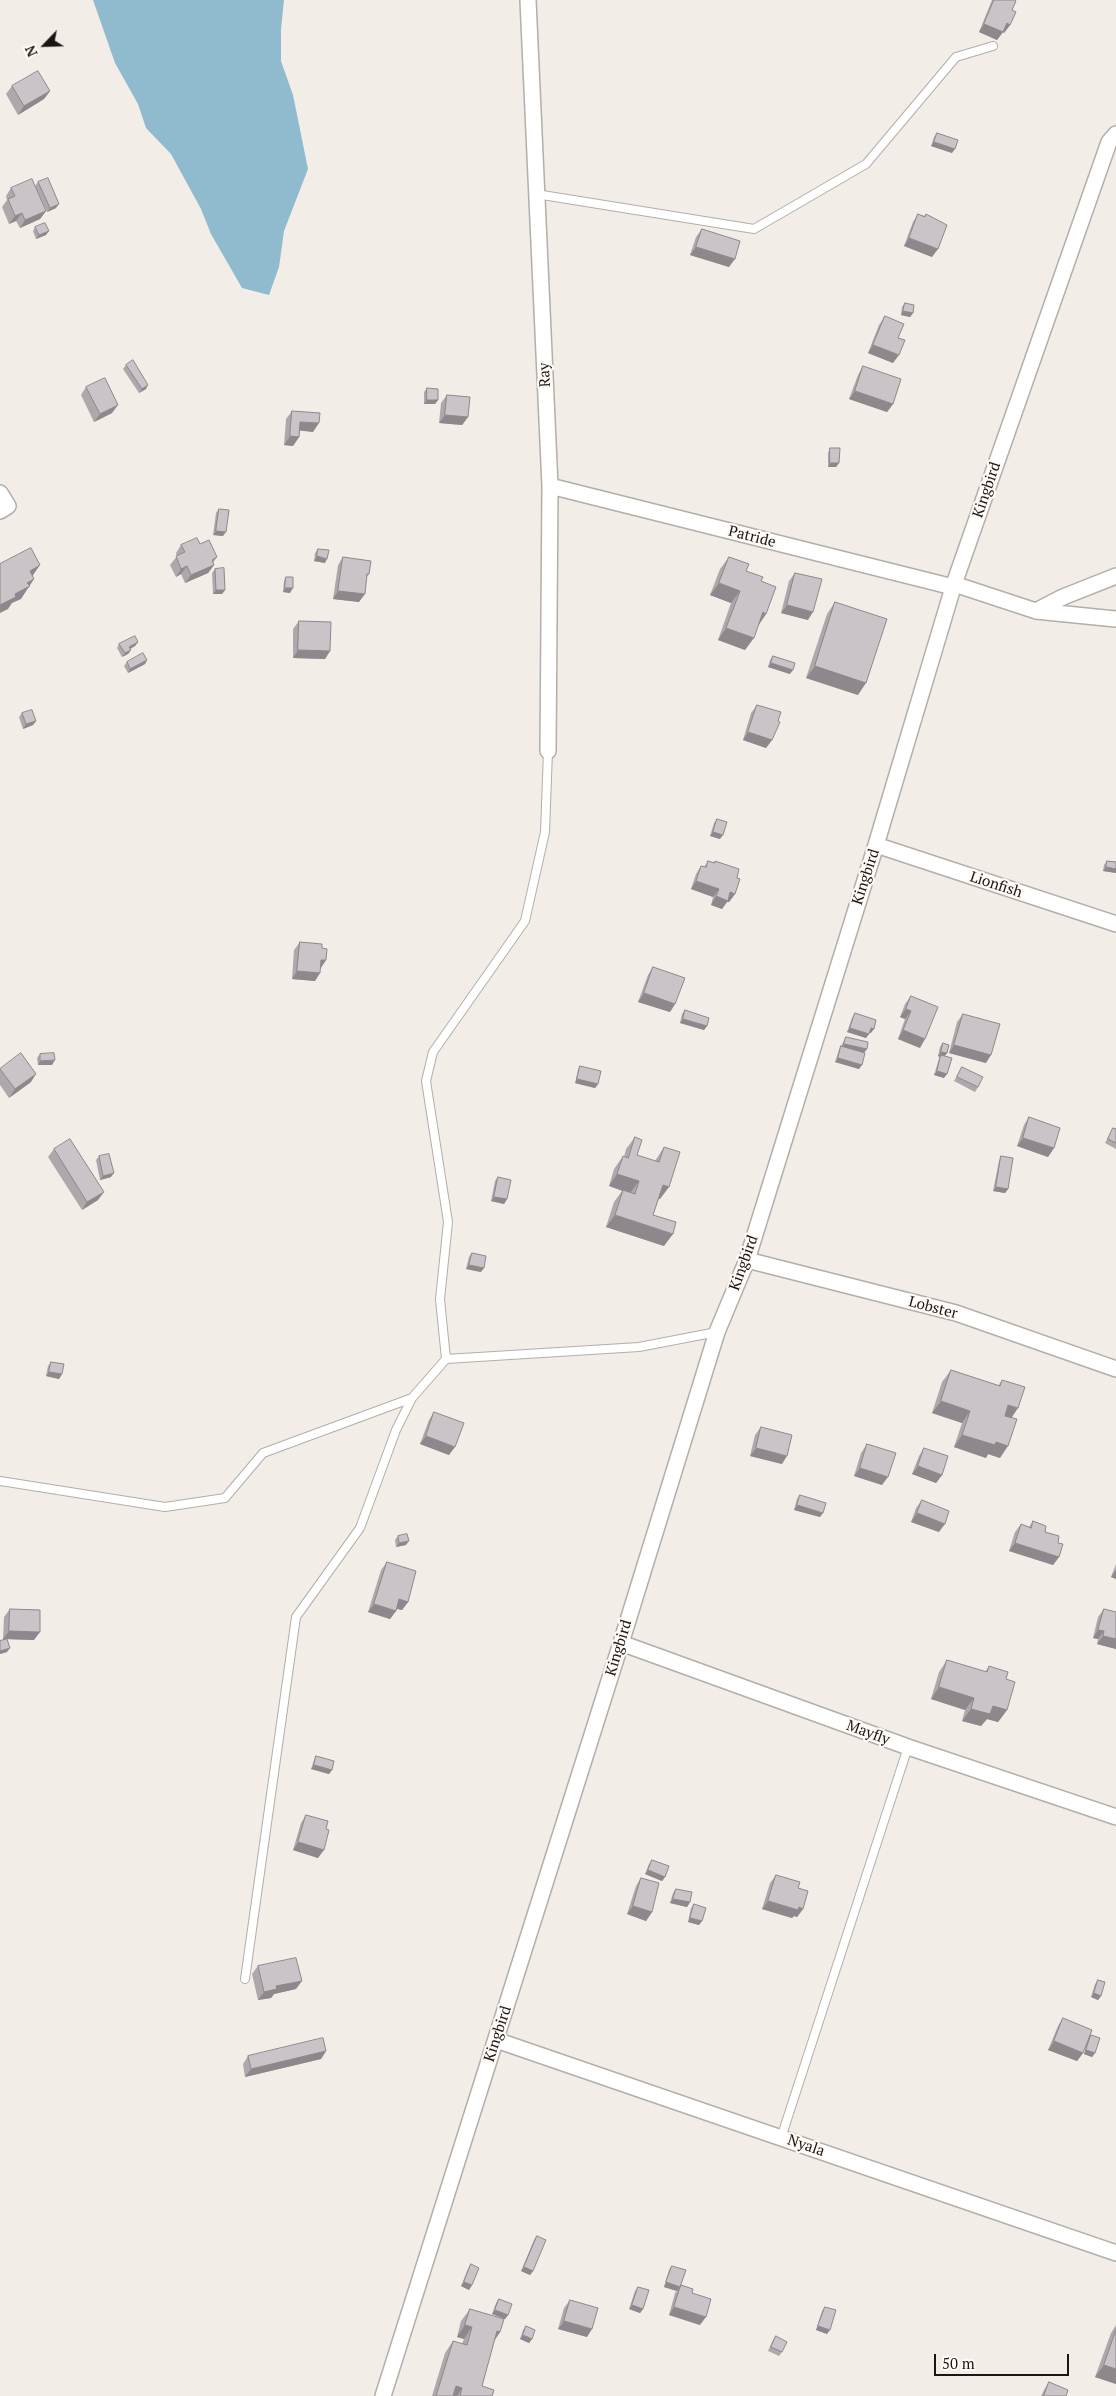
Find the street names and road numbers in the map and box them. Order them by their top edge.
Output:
street label: Ray [535,362,555,388]
street label: Kingbird [969,460,1005,520]
street label: Patride [726,522,778,552]
street label: Kingbird [849,847,883,907]
street label: Lionfish [967,868,1025,902]
street label: Kingbird [726,1233,762,1293]
street label: Lobster [906,1293,960,1323]
street label: Kingbird [602,1618,636,1678]
street label: Mayfly [844,1717,892,1749]
street label: Kingbird [481,2004,515,2064]
street label: Nyala [785,2131,827,2161]

